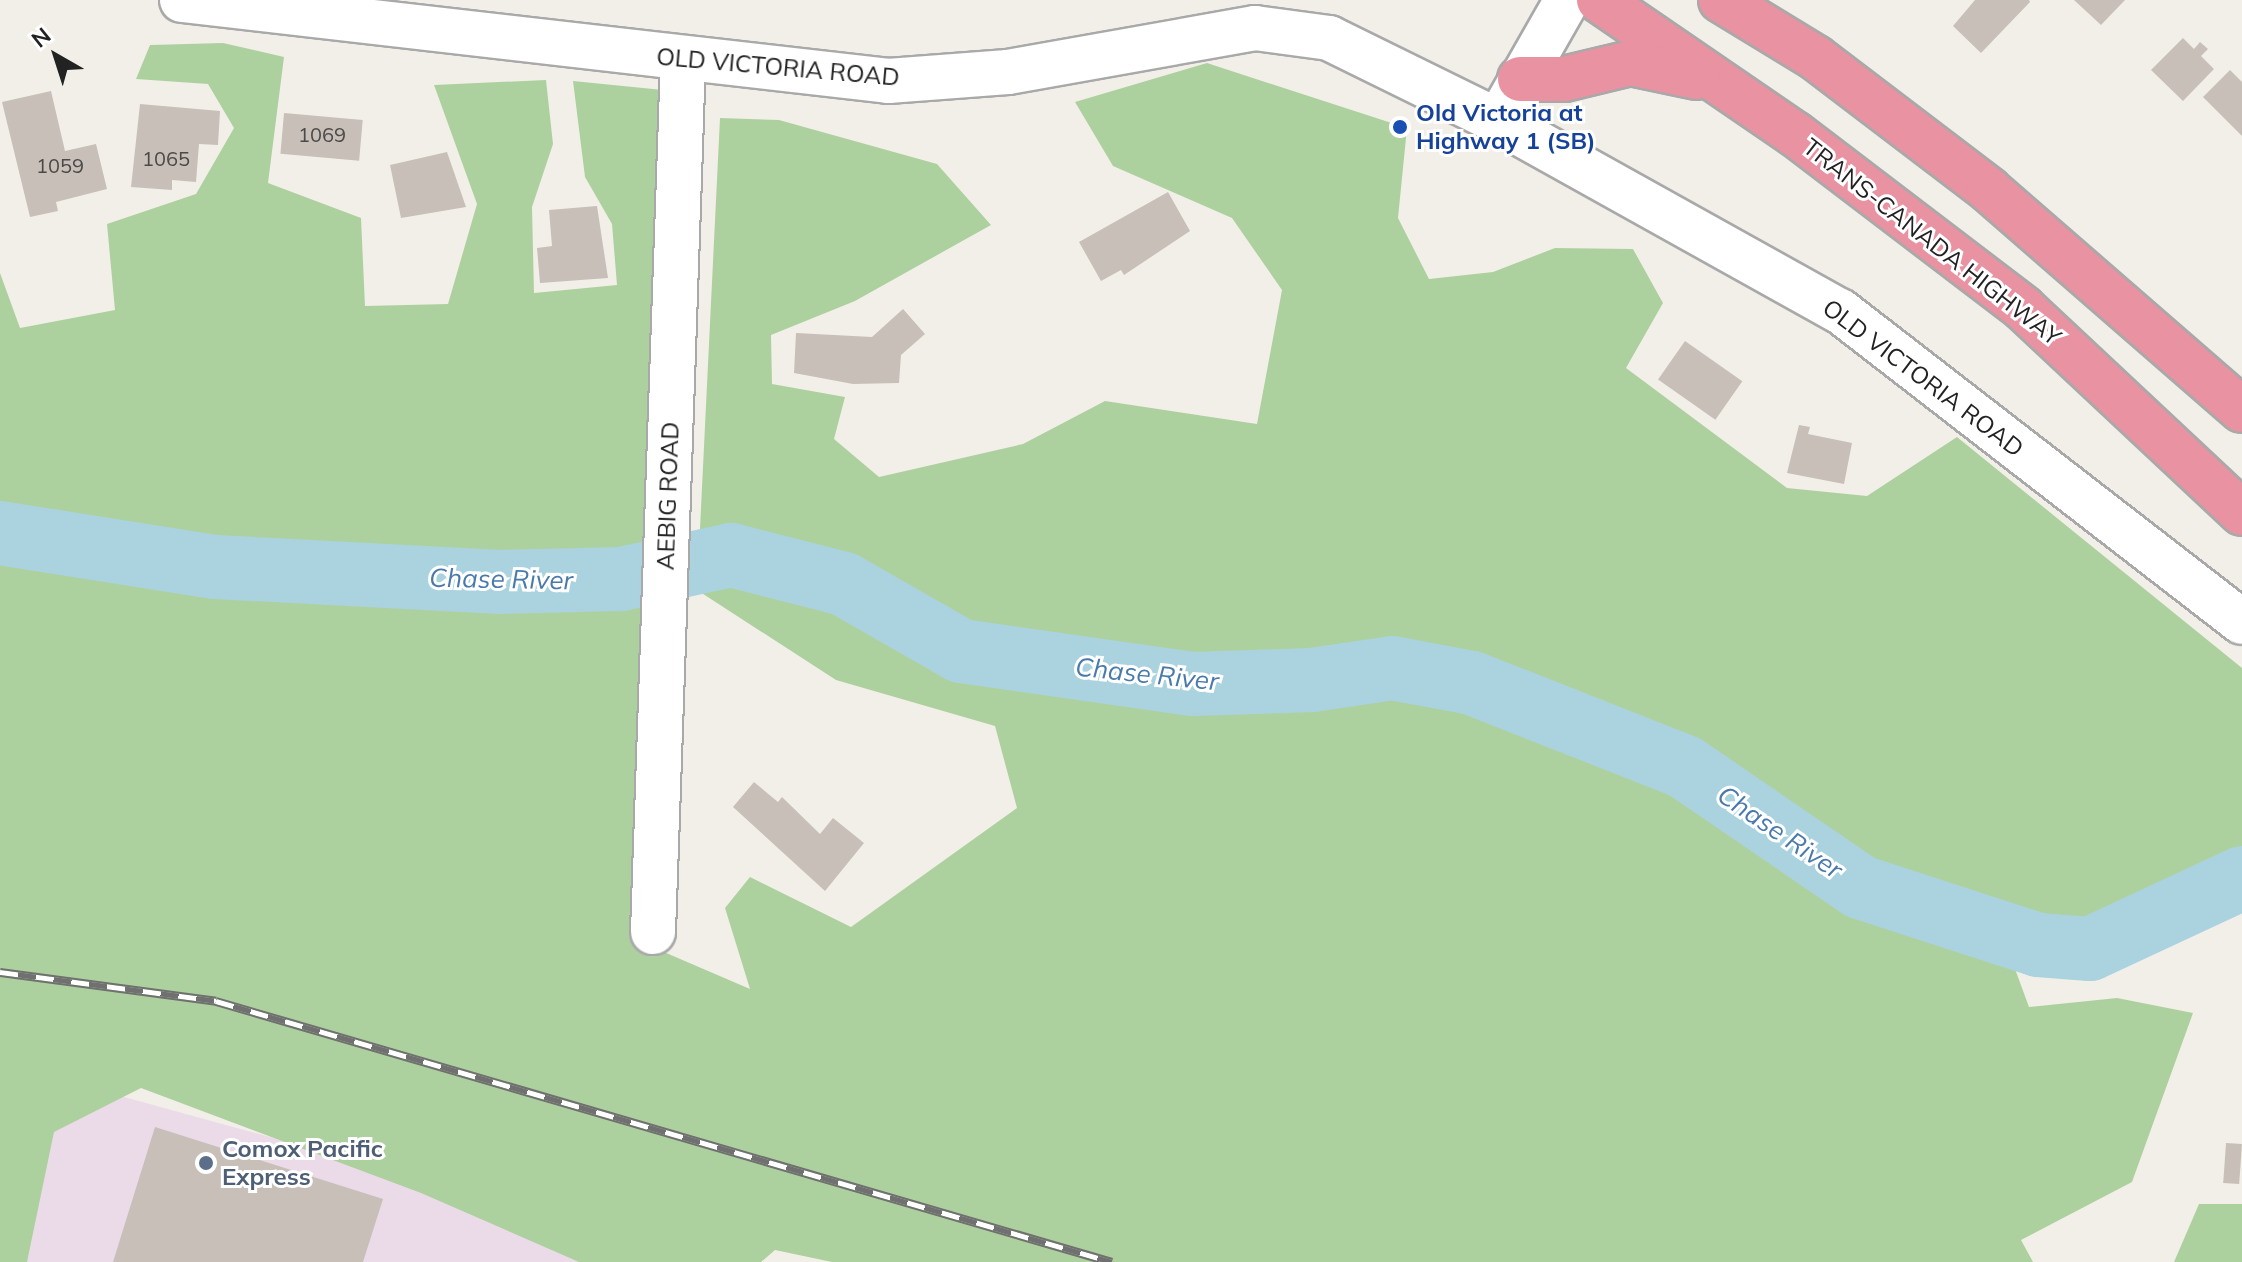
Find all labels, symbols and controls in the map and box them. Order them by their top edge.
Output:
north arrow [16,16,96,96]
text: N [26,21,56,53]
street label: OLD VICTORIA ROAD [655,42,901,92]
place label: Old Victoria at Highway 1 (SB) [1416,99,1596,155]
marker: Old Victoria at Highway 1 (SB) [1391,118,1409,136]
house number: 1069 [298,122,346,146]
street label: TRANS-CANADA HIGHWAY [1797,132,2067,352]
house number: 1065 [142,146,190,170]
house number: 1059 [36,153,84,177]
street label: OLD VICTORIA ROAD [1817,293,2029,463]
street label: AEBIG ROAD [651,421,685,571]
water label: Chase River [429,562,573,596]
water label: Chase River [1074,651,1220,697]
water label: Chase River [1712,779,1848,885]
place label: Comox Pacific Express [222,1135,383,1191]
marker: Comox Pacific Express [197,1154,215,1172]

